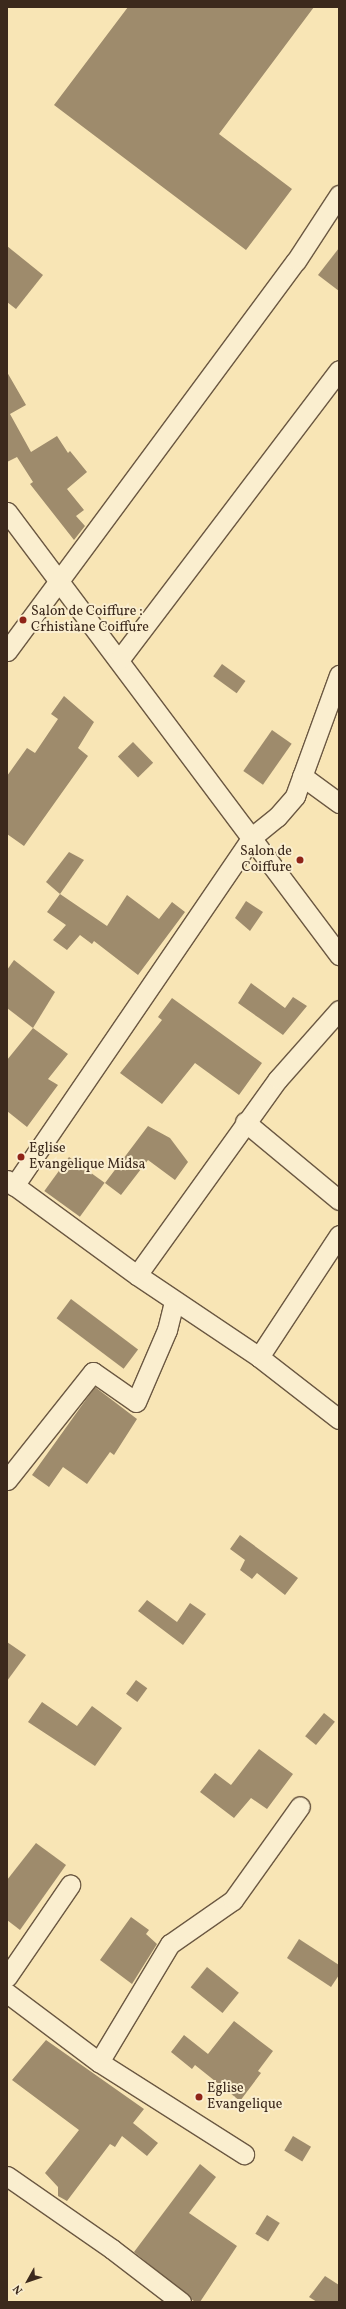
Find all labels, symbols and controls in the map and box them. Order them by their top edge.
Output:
place label: Salon de Coiffure : Crhistiane Coiffure [31,604,149,636]
marker: Salon de Coiffure : Crhistiane Coiffure [18,615,28,625]
place label: Salon de Coiffure [240,844,292,876]
marker: Salon de Coiffure [295,855,305,865]
place label: Eglise Evangelique Midsa [29,1141,145,1174]
marker: Eglise Evangelique Midsa [16,1152,26,1162]
place label: Eglise Evangelique [207,2081,283,2114]
marker: Eglise Evangelique [194,2092,204,2102]
north arrow [8,2261,48,2301]
text: N [10,2281,27,2297]

